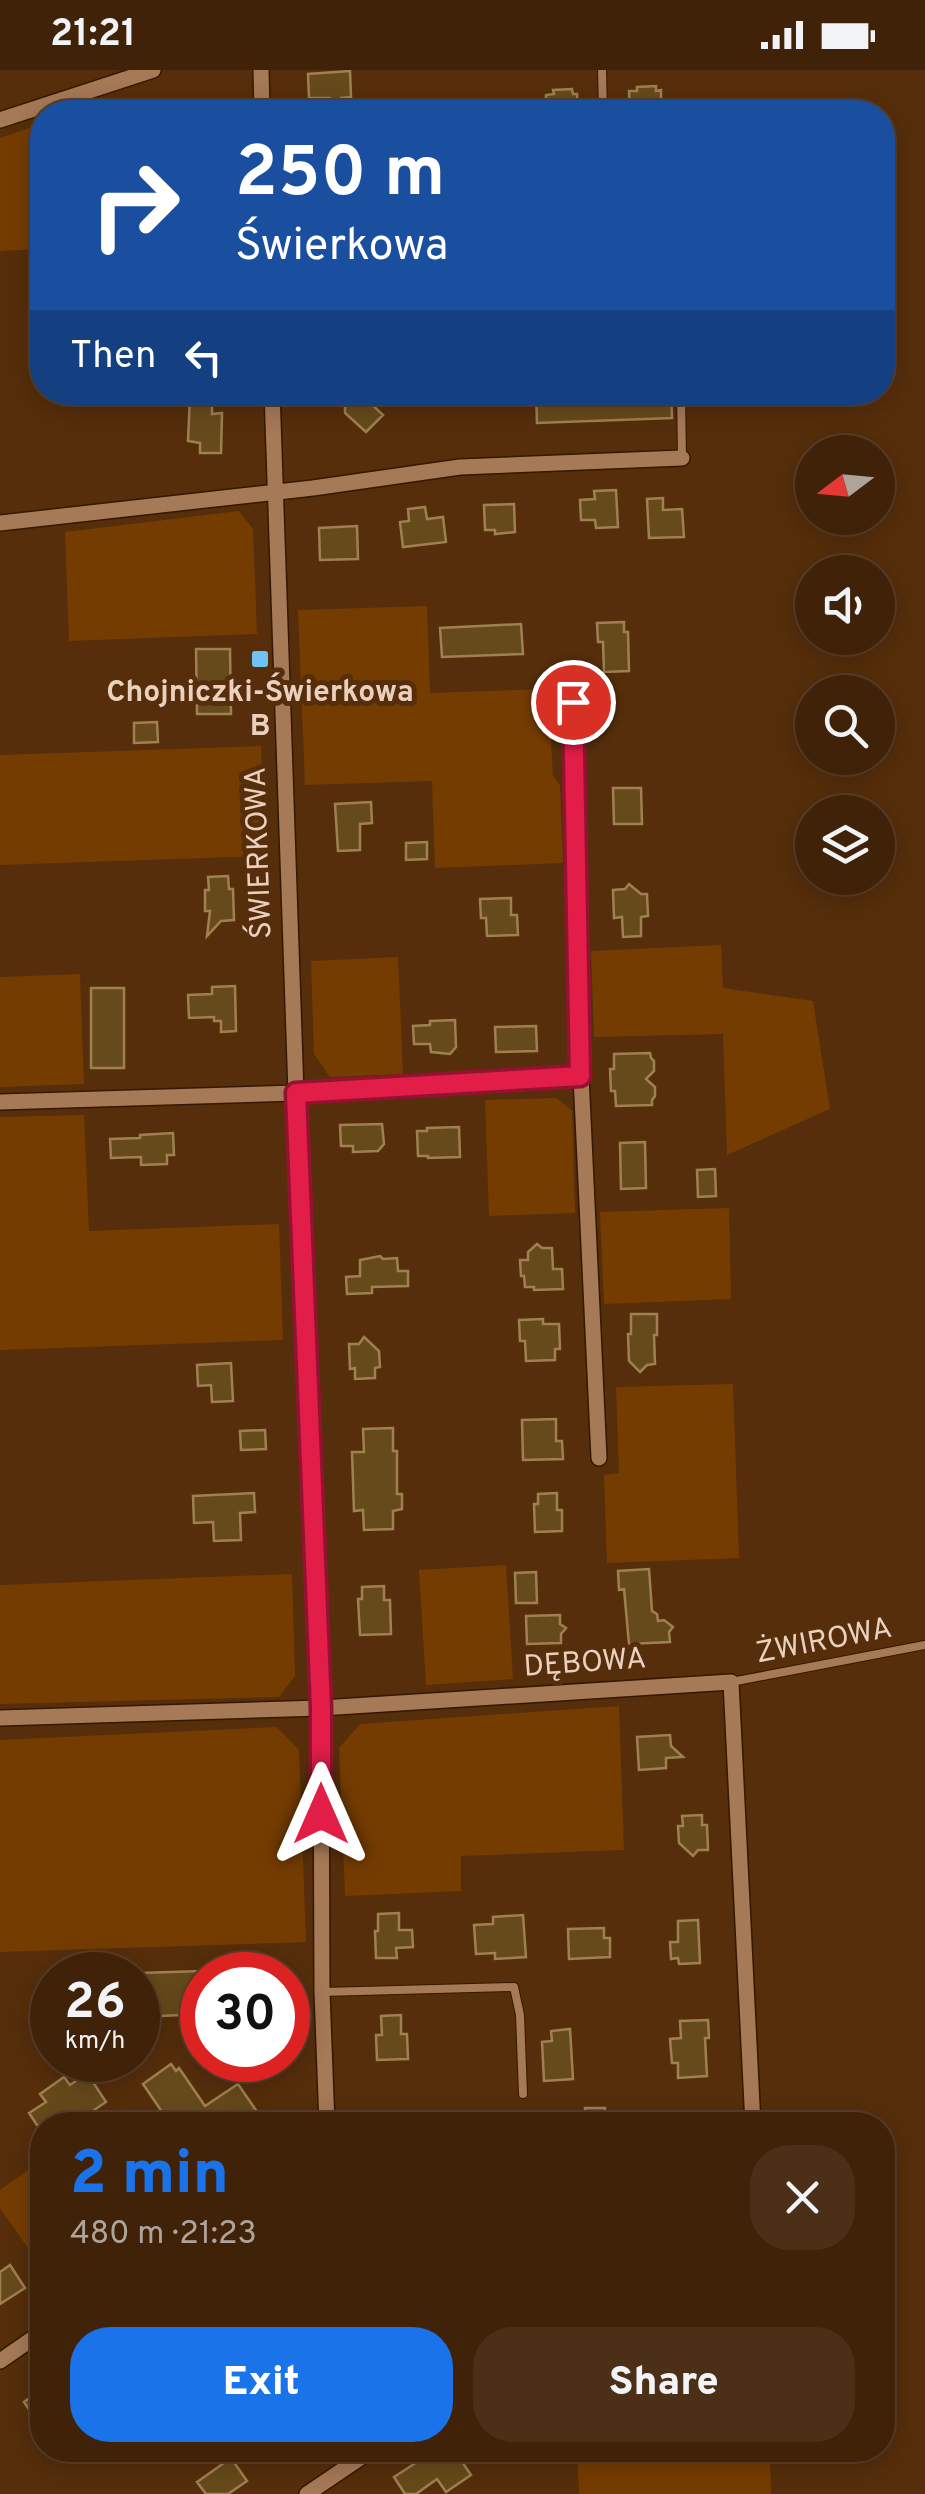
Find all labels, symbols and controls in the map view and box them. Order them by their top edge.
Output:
text: 21:21 [50,11,136,60]
text: 250 m [235,132,445,221]
icon: right [70,140,200,270]
text: Świerkowa [235,219,449,276]
icon: left [176,330,231,385]
text: Then [70,333,156,382]
north arrow [795,435,895,535]
map controls [795,435,895,895]
button: sound [795,555,895,655]
marker: Chojniczki-Świerkowa B [249,648,271,670]
pin [531,660,616,745]
place label: Chojniczki-Świerkowa B [106,672,414,746]
icon: arrive [546,675,601,730]
button: search [795,675,895,775]
street label: ŚWIERKOWA [236,766,281,940]
button: layers [795,795,895,895]
street label: ŻWIROWA [752,1609,895,1673]
street label: DĘBOWA [522,1641,648,1687]
position arrow [269,1762,373,1866]
speed limit sign: 30 [180,1952,310,2082]
text: 26 [64,1973,126,2036]
text: km/h [65,2026,125,2058]
text: 2 min [70,2139,229,2215]
button: close [750,2145,855,2250]
text: 480 m · 21:23 [70,2215,257,2255]
button: Exit [70,2327,453,2442]
button: Share [473,2327,855,2442]

